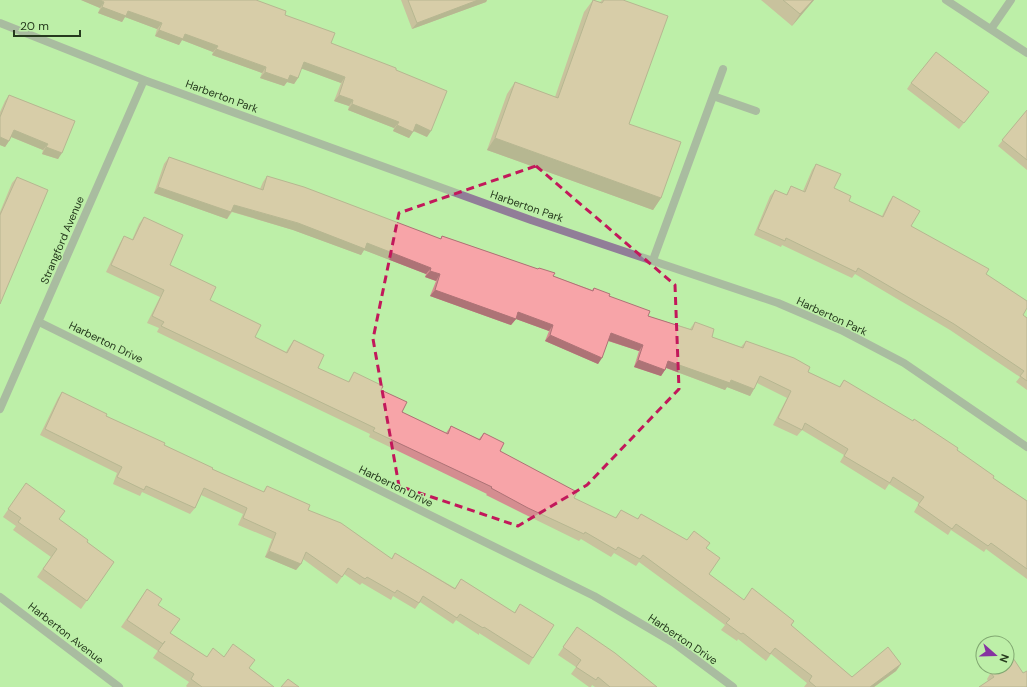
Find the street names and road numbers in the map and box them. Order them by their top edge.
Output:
street label: Harberton Park [184,76,261,116]
street label: Harberton Park [489,187,566,225]
street label: Strangford Avenue [37,194,87,286]
street label: Harberton Park [794,294,870,339]
street label: Harberton Drive [67,318,145,366]
street label: Harberton Drive [357,462,435,510]
street label: Harberton Avenue [25,599,107,667]
street label: Harberton Drive [646,611,720,667]

